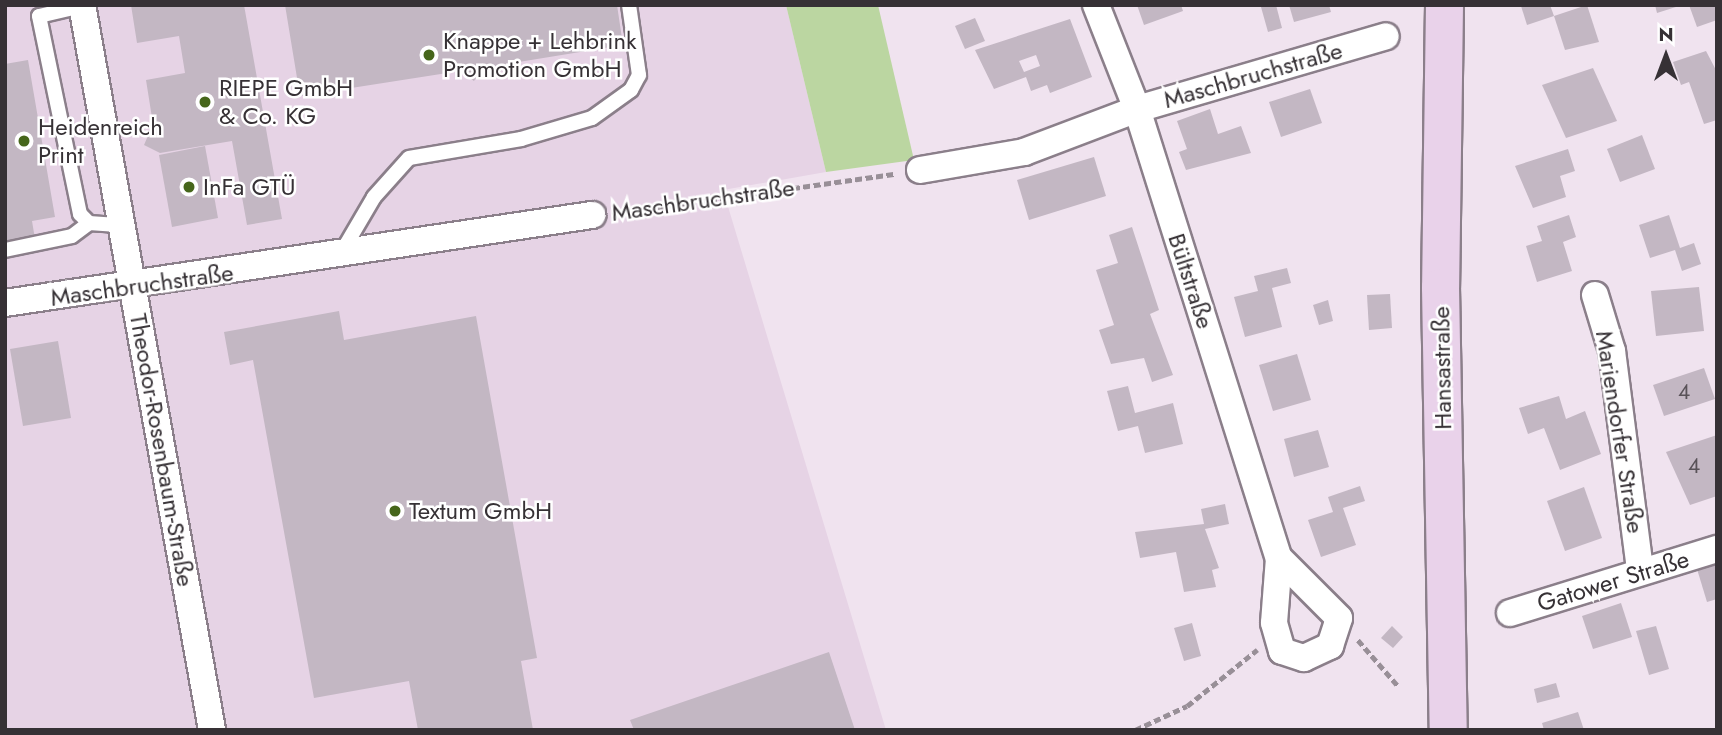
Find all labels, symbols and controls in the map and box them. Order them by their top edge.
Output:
north arrow [1631,21,1701,91]
text: N [1658,21,1674,48]
place label: Knappe + Lehbrink Promotion GmbH [443,27,637,83]
street label: Maschbruchstraße [1160,36,1346,114]
marker: Knappe + Lehbrink Promotion GmbH [421,47,437,63]
place label: RIEPE GmbH & Co. KG [219,74,353,130]
marker: RIEPE GmbH & Co. KG [197,94,213,110]
place label: Heidenreich Print [38,113,163,169]
marker: Heidenreich Print [16,133,32,149]
place label: InFa GTÜ [203,173,296,201]
street label: Maschbruchstraße [610,173,796,227]
marker: InFa GTÜ [181,179,197,195]
street label: Bültstraße [1162,230,1220,332]
street label: Maschbruchstraße [49,258,235,312]
street label: Hansastraße [1427,306,1457,430]
street label: Theodor-Rosenbaum-Straße [124,311,200,589]
street label: Mariendorfer Straße [1590,329,1650,535]
house number: 4 [1678,379,1690,405]
house number: 4 [1688,453,1700,479]
place label: Textum GmbH [409,497,552,525]
marker: Textum GmbH [387,503,403,519]
street label: Gatower Straße [1534,544,1692,618]

